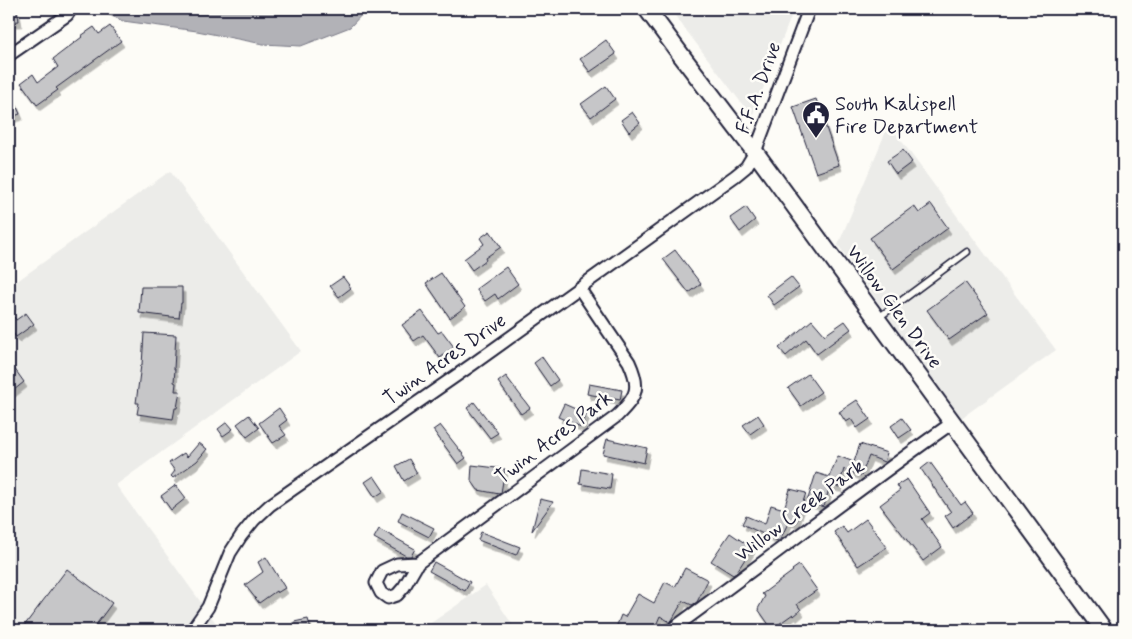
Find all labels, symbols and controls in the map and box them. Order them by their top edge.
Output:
street label: F.F.A. Drive [730,38,788,138]
place label: South Kalispell Fire Department [835,91,978,141]
public building icon: South Kalispell Fire Department [801,100,831,139]
street label: Willow Glen Drive [840,240,948,374]
street label: Twin Acres Drive [378,307,512,413]
street label: Twin Acres Park [490,385,618,491]
street label: Willow Creek Park [730,453,870,569]

